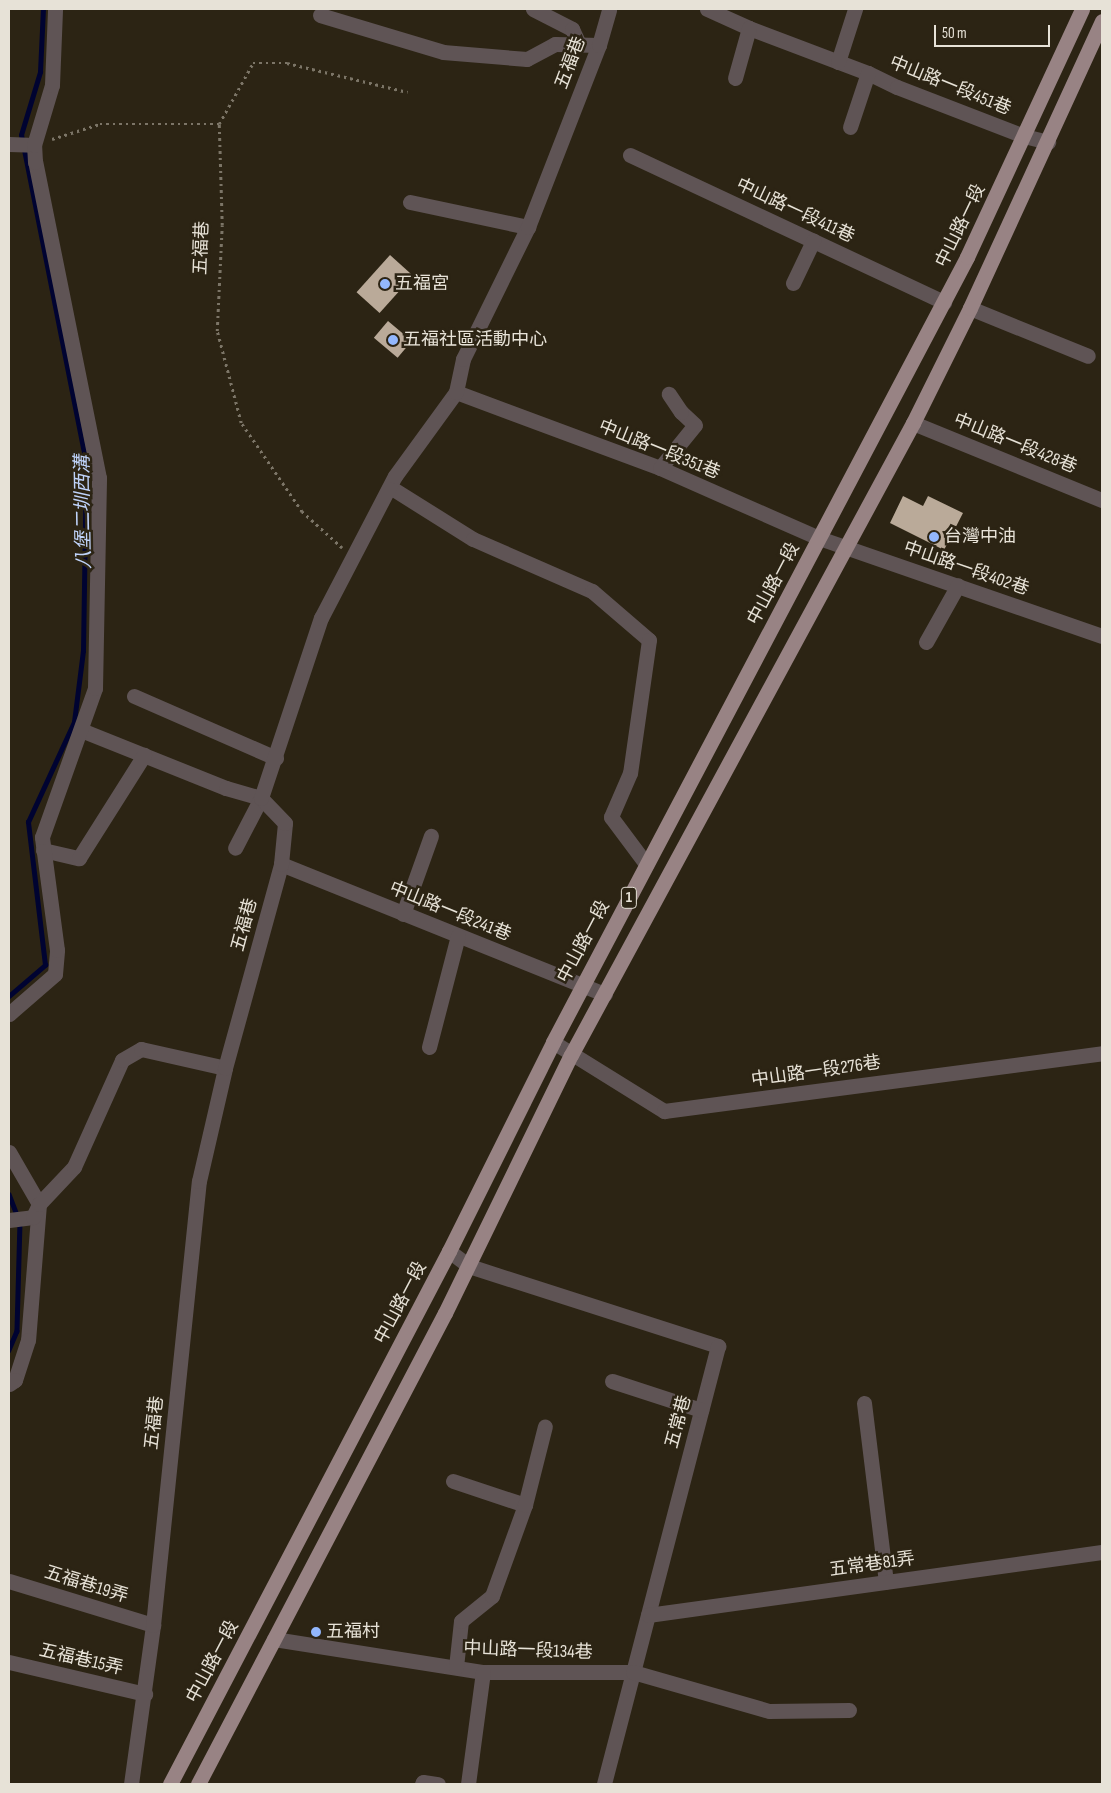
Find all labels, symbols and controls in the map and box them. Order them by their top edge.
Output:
scale bar [936,15,1052,47]
text: 50 m [942,24,967,43]
street label: 五福巷 [551,34,591,92]
street label: 中山路一段451巷 [886,52,1014,120]
street label: 中山路一段411巷 [732,174,858,248]
street label: 中山路一段 [932,181,990,271]
street label: 五福巷 [190,221,214,275]
place label: 五福宮 [395,273,449,295]
marker: 五福宮 [379,278,391,290]
place label: 五福社區活動中心 [403,329,547,351]
marker: 五福社區活動中心 [387,334,399,346]
street label: 中山路一段428巷 [950,409,1080,479]
street label: 中山路一段351巷 [595,416,723,484]
water label: 八堡二圳西溝 [72,455,96,569]
place label: 台灣中油 [944,526,1016,548]
marker: 台灣中油 [928,531,940,543]
street label: 中山路一段402巷 [901,537,1031,601]
street label: 中山路一段 [743,539,805,629]
street label: 中山路一段241巷 [386,878,514,946]
road number: 1 [620,884,638,911]
street label: 五福巷 [228,896,262,954]
street label: 中山路一段 [553,897,615,987]
street label: 中山路一段276巷 [750,1052,882,1092]
street label: 中山路一段 [370,1258,432,1348]
street label: 五常巷 [662,1393,696,1451]
street label: 五福巷 [141,1395,169,1451]
street label: 五常巷81弄 [828,1548,916,1582]
street label: 五福巷19弄 [42,1562,130,1608]
street label: 中山路一段 [182,1617,244,1707]
place label: 五福村 [326,1621,380,1643]
marker: 五福村 [310,1626,322,1638]
street label: 中山路一段134巷 [463,1638,593,1664]
street label: 五福巷15弄 [37,1640,125,1680]

